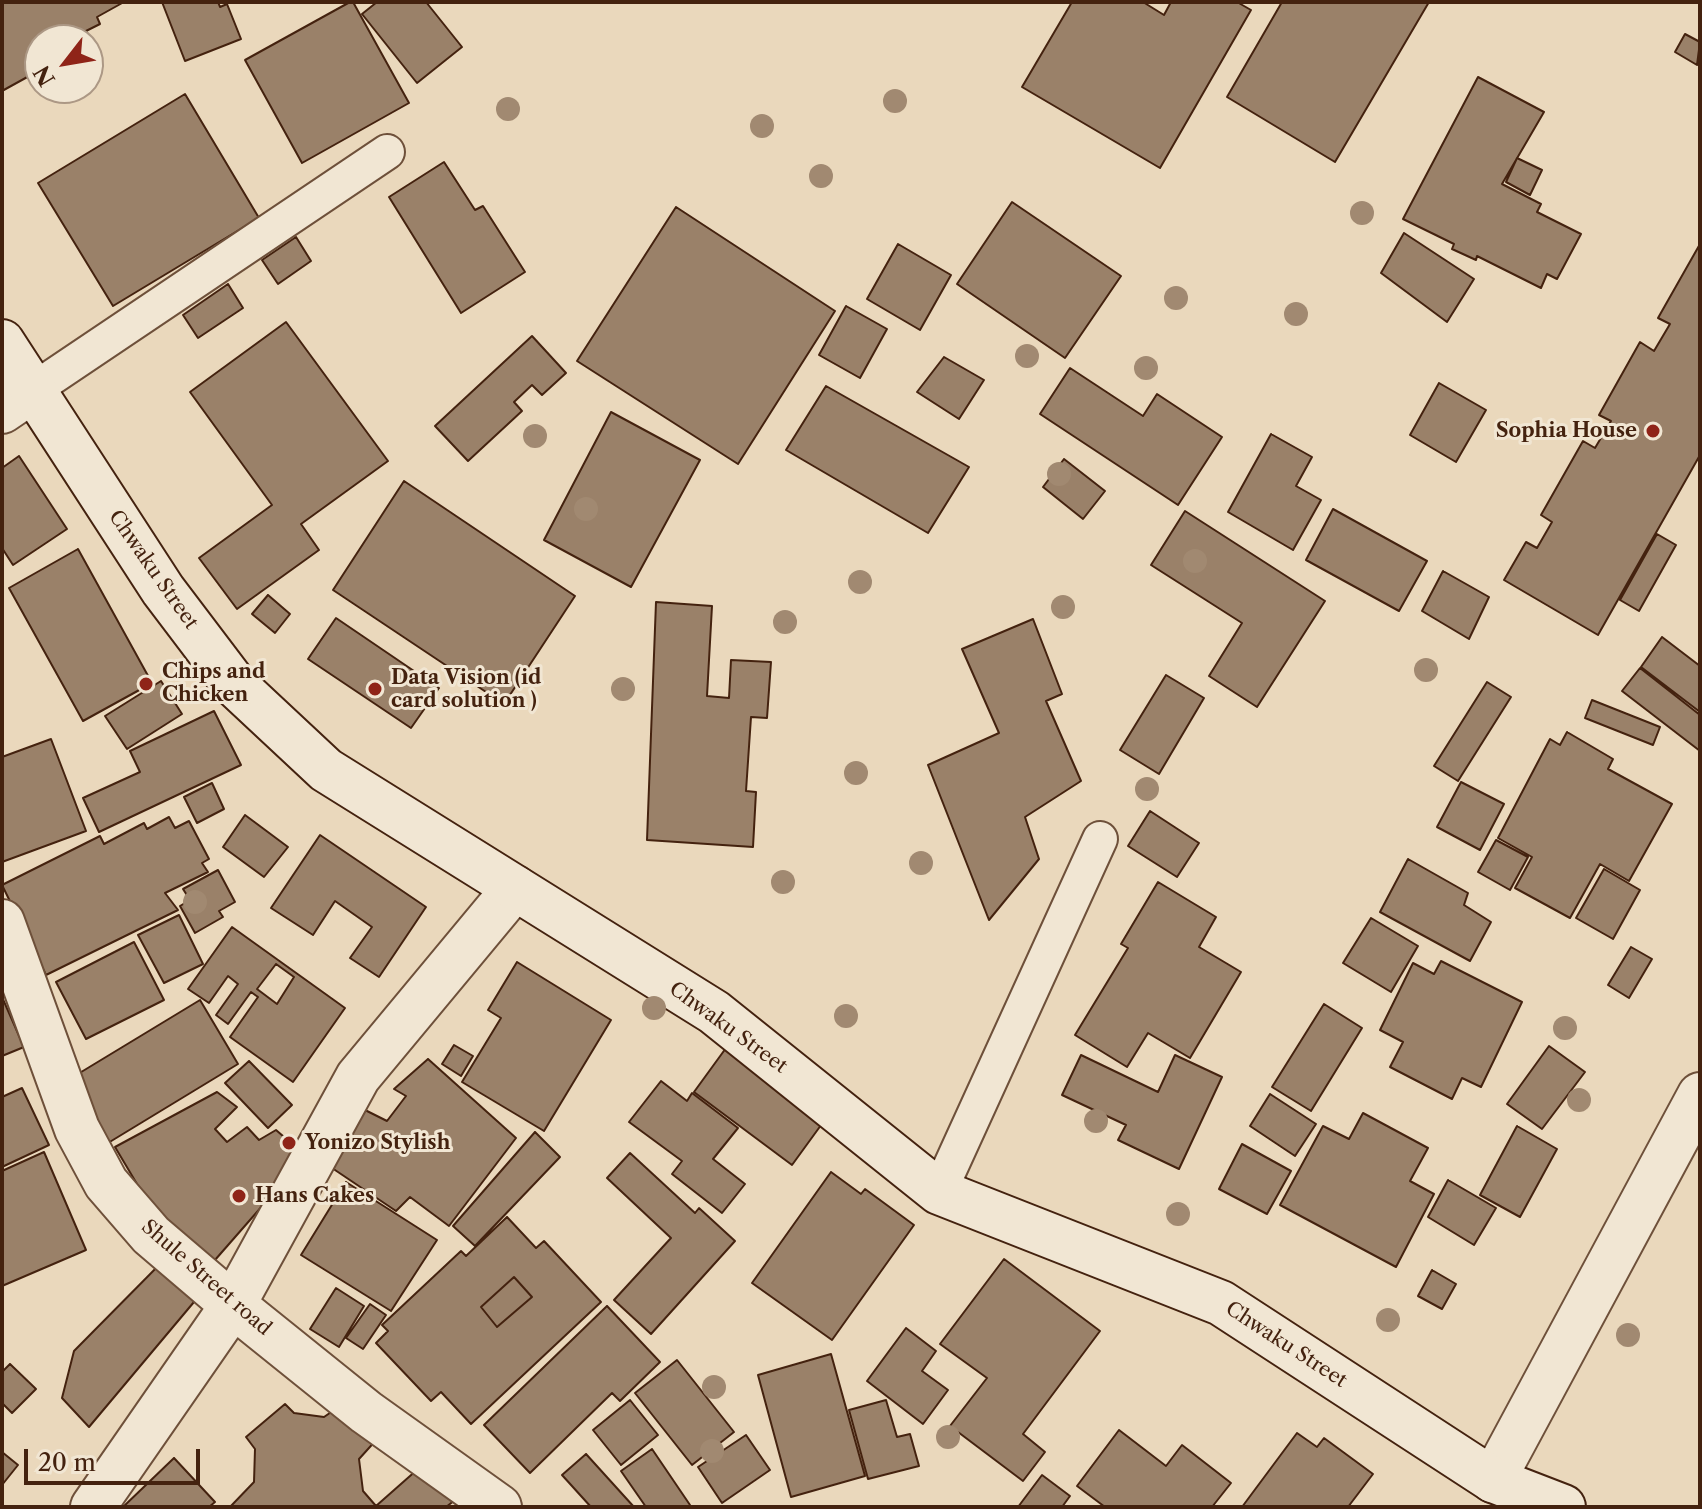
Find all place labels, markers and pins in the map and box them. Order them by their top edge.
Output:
place label: Sophia House [1496,419,1637,443]
marker: Sophia House [1644,422,1662,440]
place label: Chips and Chicken [162,660,265,707]
place label: Data Vision (id card solution ) [391,666,541,713]
marker: Chips and Chicken [137,675,155,693]
marker: Data Vision (id card solution ) [366,680,384,698]
place label: Yonizo Stylish [305,1131,450,1155]
marker: Yonizo Stylish [280,1134,298,1152]
place label: Hans Cakes [255,1184,374,1208]
marker: Hans Cakes [230,1187,248,1205]

